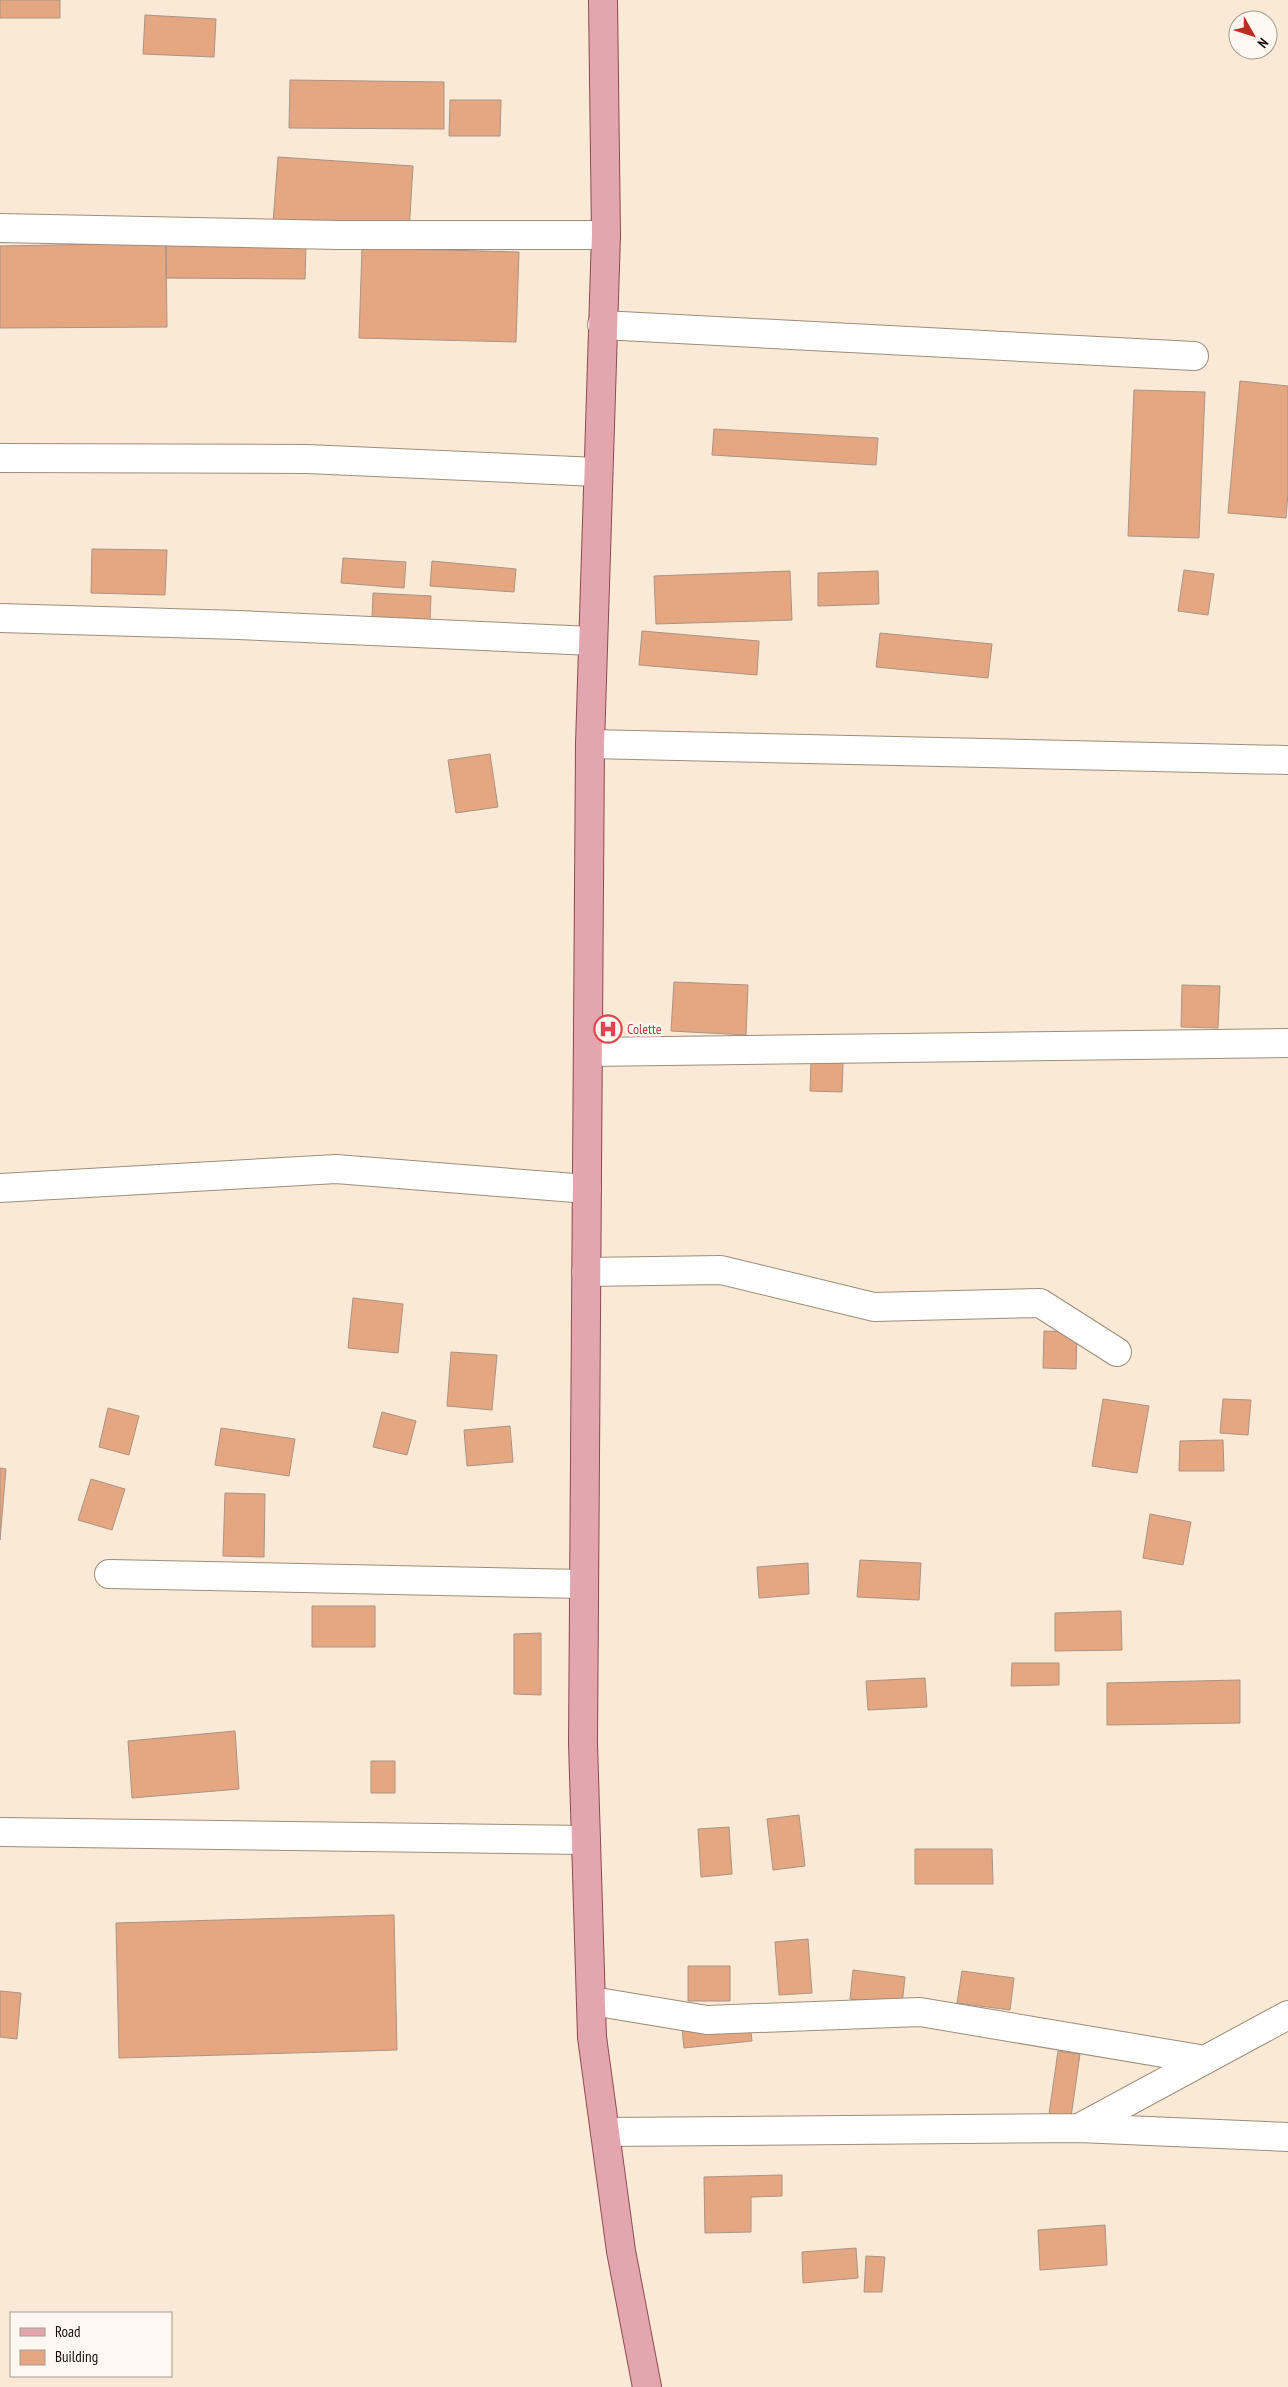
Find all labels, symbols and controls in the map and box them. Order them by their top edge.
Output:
north arrow [1228,10,1278,60]
text: N [1254,35,1272,52]
hospital icon: Colette [593,1014,623,1044]
place label: Colette [627,1020,662,1038]
legend [10,2312,172,2377]
text: Road [55,2322,81,2341]
text: Building [55,2347,98,2366]

